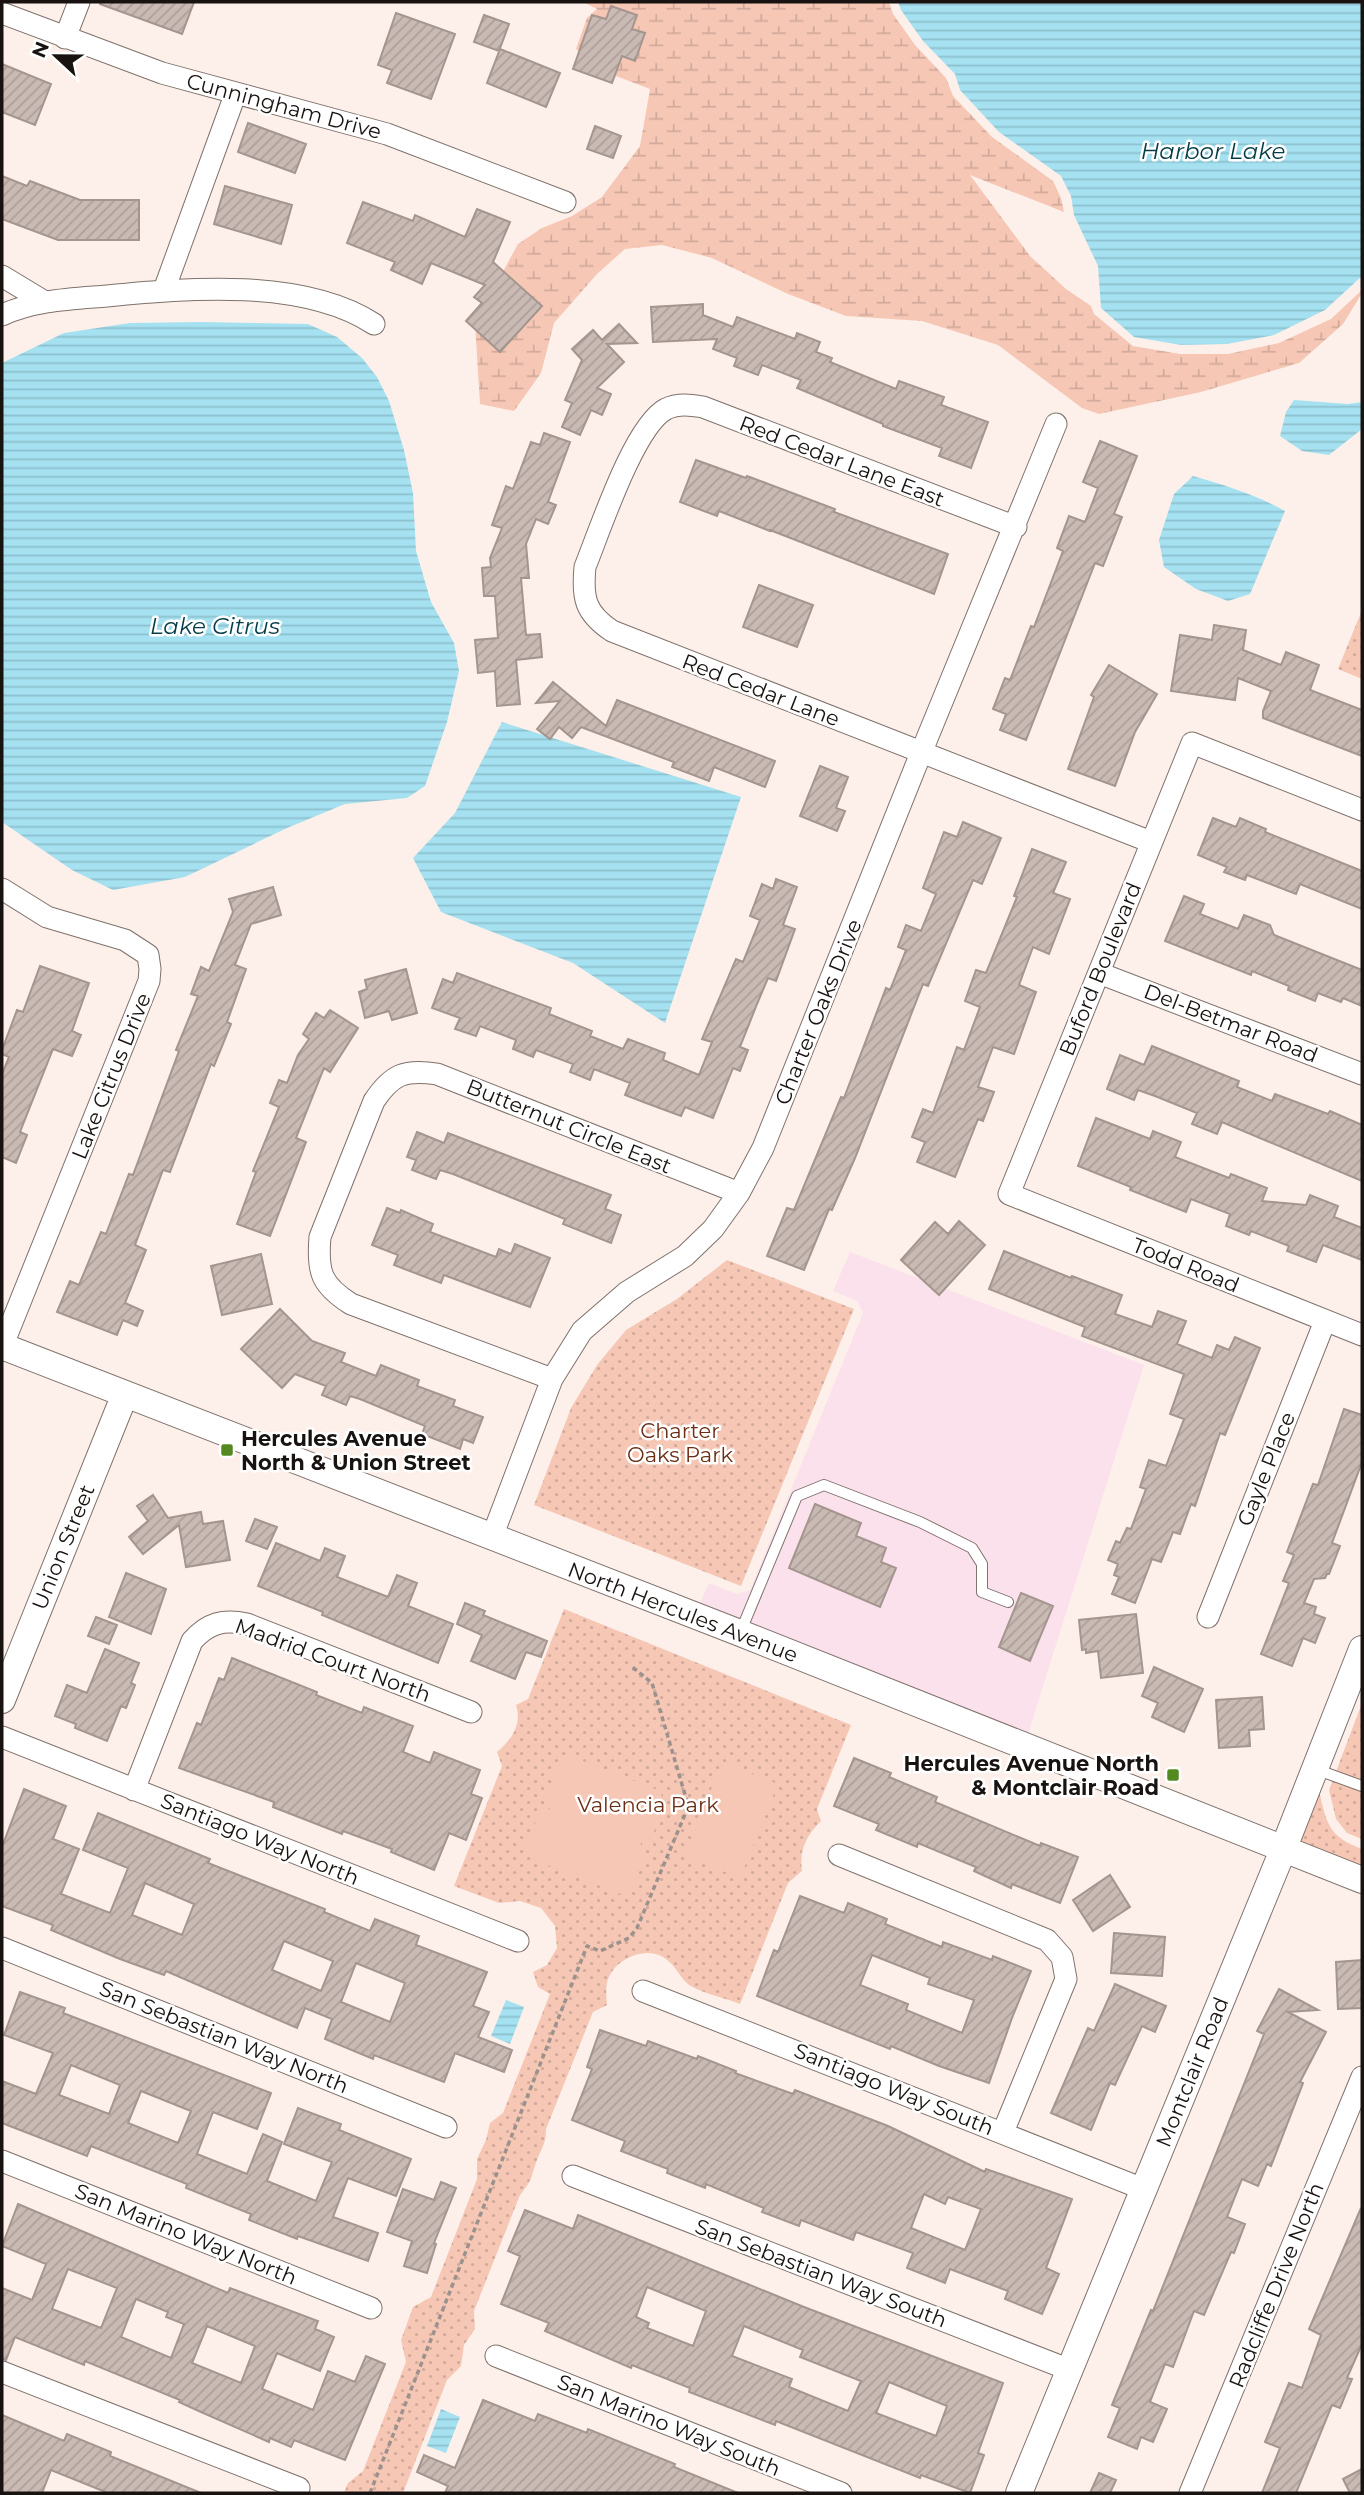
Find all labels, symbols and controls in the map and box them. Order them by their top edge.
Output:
north arrow [21,21,91,91]
text: N [27,38,54,61]
street label: Cunningham Drive [184,68,384,144]
water label: Harbor Lake [1141,137,1285,165]
street label: Red Cedar Lane East [736,410,948,512]
water label: Lake Citrus [150,612,280,640]
street label: Red Cedar Lane [679,648,843,732]
street label: Buford Boulevard [1054,879,1146,1059]
street label: Charter Oaks Drive [769,916,867,1108]
street label: Del-Betmar Road [1141,978,1321,1068]
street label: Lake Citrus Drive [66,989,156,1163]
street label: Butternut Circle East [463,1073,675,1179]
street label: Todd Road [1129,1232,1243,1298]
street label: Gayle Place [1232,1408,1300,1530]
park label: Charter Oaks Park [627,1418,733,1467]
place label: Hercules Avenue North & Union Street [241,1426,471,1475]
marker: Hercules Avenue North & Union Street [219,1442,235,1458]
street label: Union Street [27,1481,99,1613]
street label: North Hercules Avenue [564,1557,802,1667]
street label: Madrid Court North [232,1613,434,1707]
place label: Hercules Avenue North & Montclair Road [904,1751,1159,1800]
marker: Hercules Avenue North & Montclair Road [1165,1767,1181,1783]
street label: Santiago Way North [157,1788,363,1890]
park label: Valencia Park [577,1792,719,1817]
street label: San Sebastian Way North [96,1976,352,2098]
street label: Montclair Road [1150,1993,1234,2151]
street label: Santiago Way South [791,2037,997,2141]
street label: San Marino Way North [71,2178,301,2290]
street label: Radcliffe Drive North [1223,2179,1329,2391]
street label: San Sebastian Way South [692,2213,950,2333]
street label: San Marino Way South [554,2369,784,2481]

